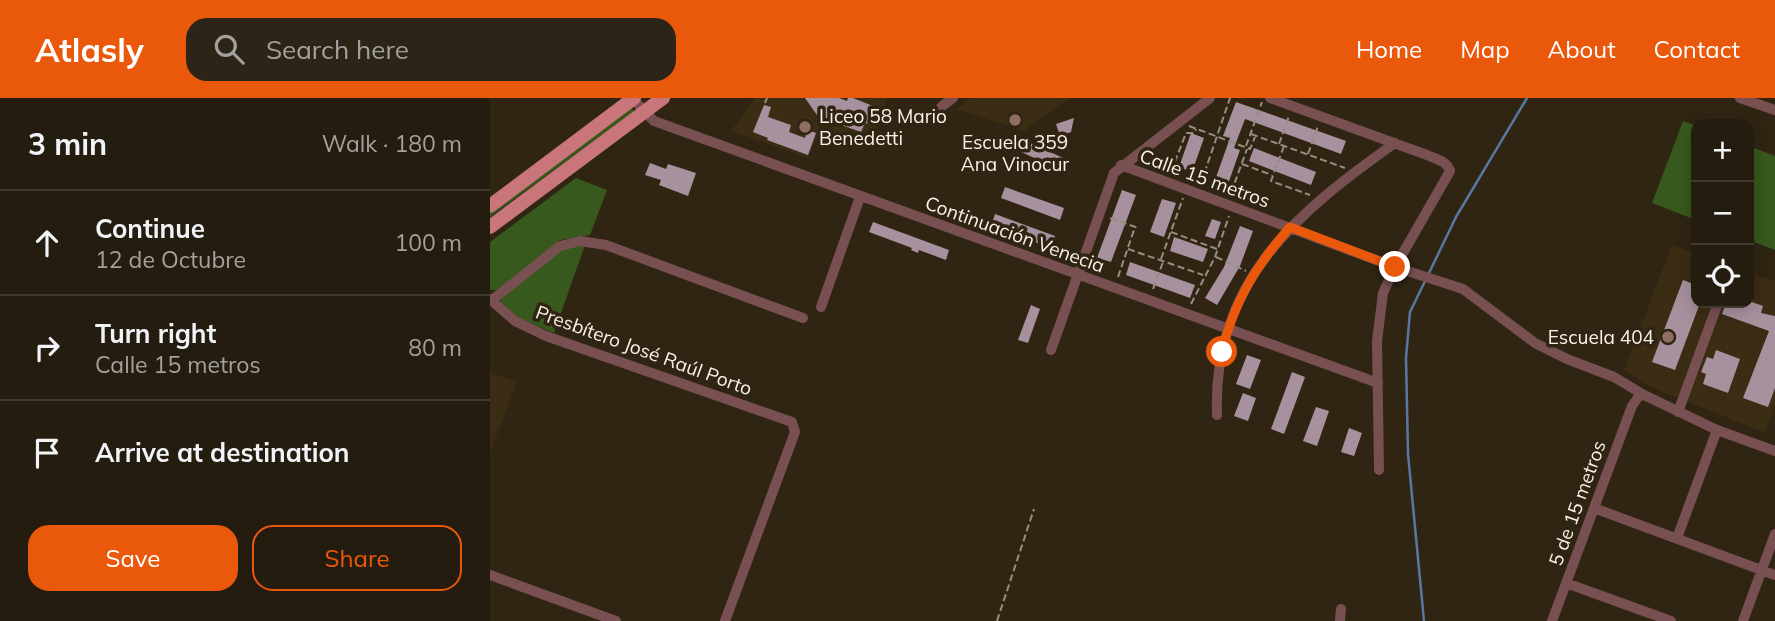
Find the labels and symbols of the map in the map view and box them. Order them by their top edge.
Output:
place label: Liceo 58 Mario Benedetti [819,104,947,150]
marker: Escuela 359 Ana Vinocur [1007,112,1023,128]
marker: Liceo 58 Mario Benedetti [797,119,813,135]
place label: Escuela 359 Ana Vinocur [961,130,1069,176]
street label: Calle 15 metros [1137,143,1273,213]
street label: Continuación Venecia [922,190,1108,278]
route end [1379,251,1410,282]
street label: Presbítero José Raúl Porto [533,300,755,400]
place label: Escuela 404 [1548,325,1654,349]
marker: Escuela 404 [1660,329,1676,345]
route start [1206,336,1237,367]
street label: 5 de 15 metros [1543,437,1611,569]

